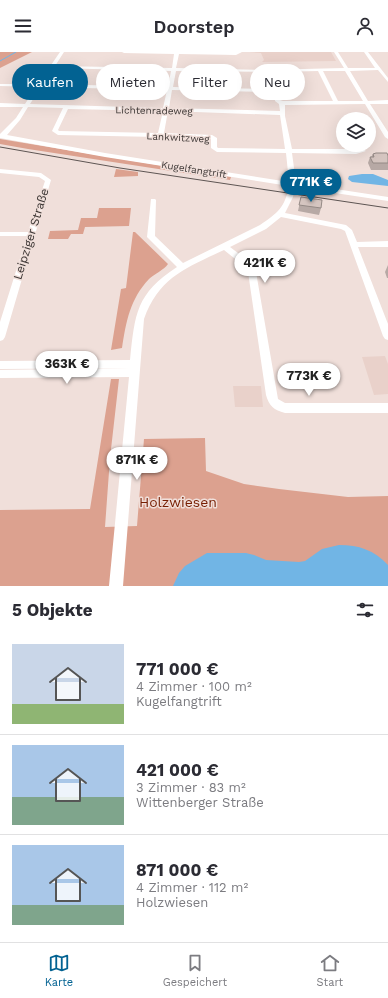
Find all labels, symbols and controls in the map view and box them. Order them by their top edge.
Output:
icon: menu [12,15,34,37]
icon: person [354,15,376,37]
text: Doorstep [154,16,234,37]
chip: Kaufen [12,64,88,100]
chip: Mieten [96,64,170,100]
chip: Filter [178,64,242,100]
chip: Neu [250,64,305,100]
street label: Lichtenradeweg [115,104,193,117]
map controls [336,112,376,152]
button: layers [336,112,376,152]
street label: Lankwitzweg [146,130,211,145]
street label: Kugelfangtrift [160,159,228,180]
pin: 771K € [278,169,344,203]
text: 771K € [289,174,333,189]
street label: Leipziger Straße [10,187,52,281]
pin: 421K € [232,250,298,284]
text: 421K € [243,255,287,270]
pin: 363K € [34,351,100,385]
text: 363K € [44,356,90,371]
pin: 773K € [276,363,342,397]
text: 773K € [286,368,332,383]
pin: 871K € [104,447,170,481]
text: 871K € [115,452,159,467]
park label: Holzwiesen [139,494,217,510]
icon: filters [354,599,376,621]
text: 5 Objekte [12,600,93,620]
text: 771 000 € [136,659,219,679]
icon: home [44,660,92,708]
text: 4 Zimmer · 100 m² [136,679,252,694]
text: Kugelfangtrift [136,694,222,709]
text: 421 000 € [136,760,219,780]
icon: home [44,761,92,809]
text: 3 Zimmer · 83 m² [136,780,246,795]
text: Wittenberger Straße [136,795,264,810]
text: 871 000 € [136,860,218,880]
icon: home [44,861,92,909]
text: 4 Zimmer · 112 m² [136,880,248,895]
text: Holzwiesen [136,895,208,910]
tab: Karte [45,952,73,989]
tab: Gespeichert [163,952,227,989]
tab: Start [317,952,343,989]

